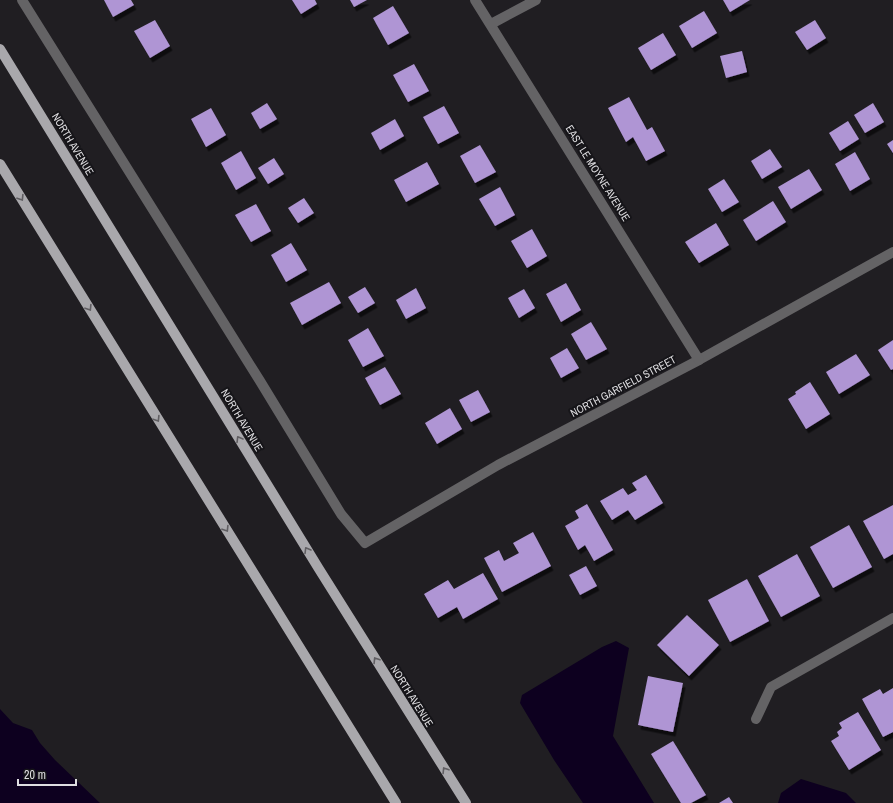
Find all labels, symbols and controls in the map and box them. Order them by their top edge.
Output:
street label: NORTH AVENUE [49,110,97,178]
street label: EAST LE MOYNE AVENUE [563,122,633,224]
one-way arrow [16,194,23,201]
one-way arrow [84,304,92,311]
street label: NORTH GARFIELD STREET [568,352,679,420]
street label: NORTH AVENUE [218,386,266,454]
one-way arrow [152,415,160,422]
one-way arrow [236,436,244,443]
one-way arrow [221,525,228,532]
one-way arrow [304,547,312,554]
one-way arrow [373,657,381,664]
street label: NORTH AVENUE [387,662,437,730]
scale bar [18,761,76,787]
text: 20 m [24,767,46,783]
one-way arrow [442,767,450,774]

